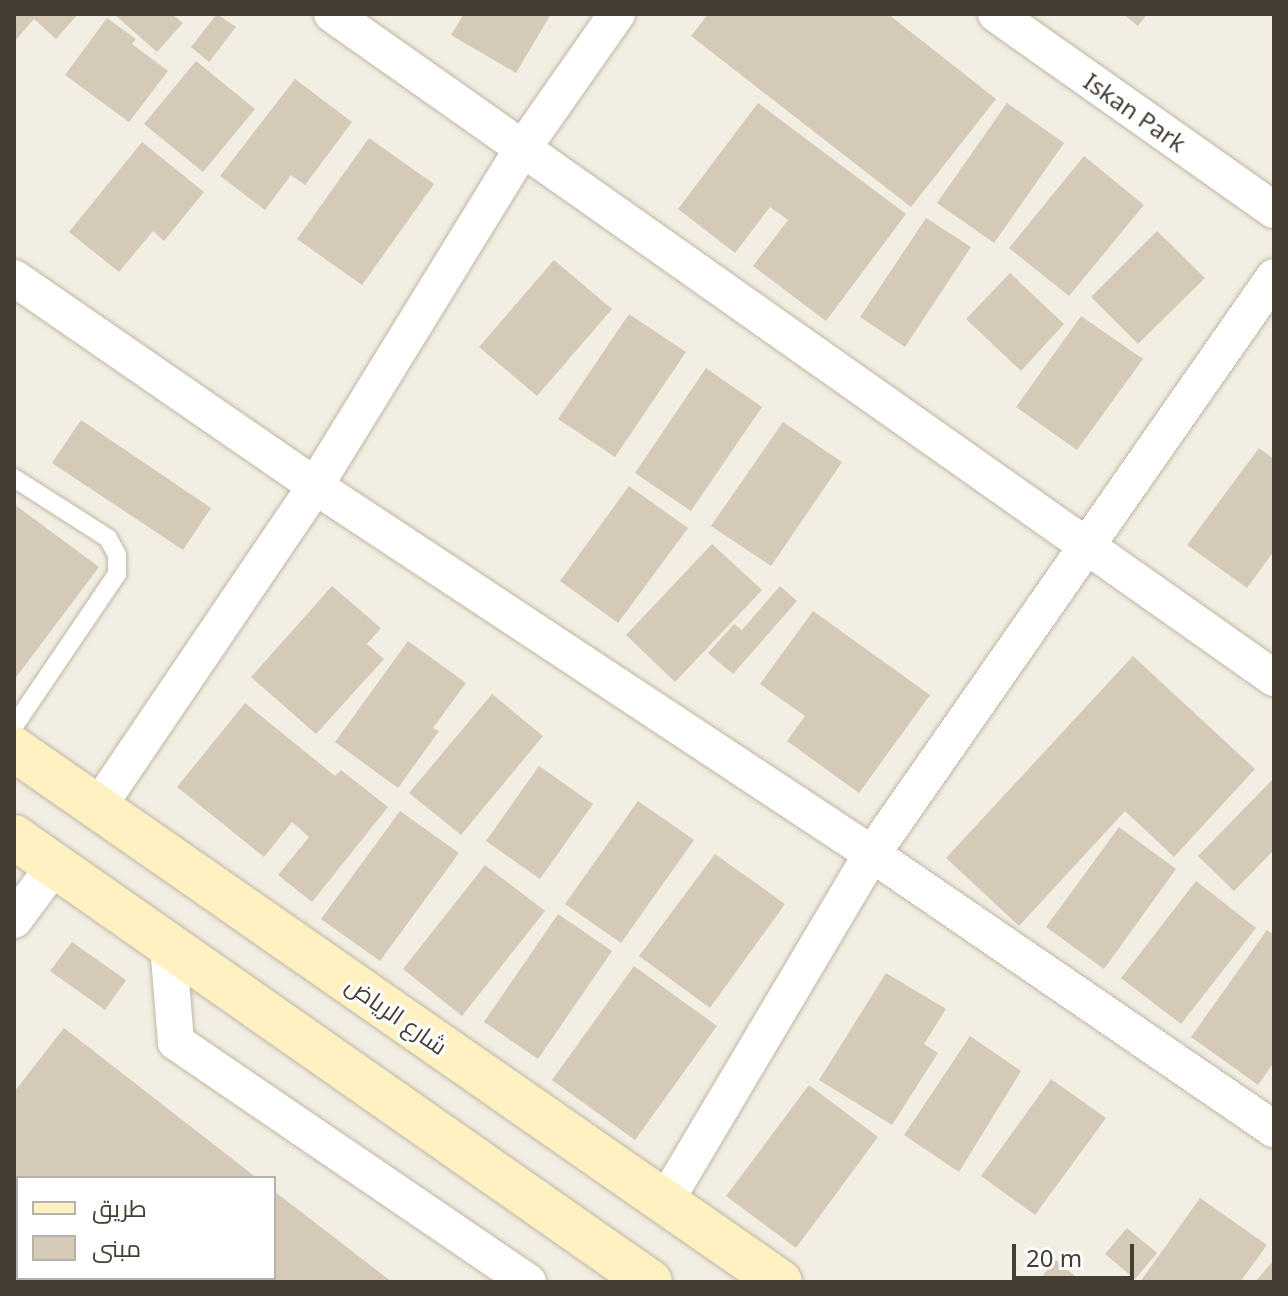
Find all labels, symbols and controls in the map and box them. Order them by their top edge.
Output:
street label: Iskan Park [1079,66,1191,158]
street label: شارع الرياض [341,970,453,1060]
legend [16,1176,276,1280]
text: طريق [92,1191,147,1224]
scale bar [1016,1228,1138,1278]
text: مبنى [92,1231,141,1264]
text: 20 m [1026,1241,1082,1274]

